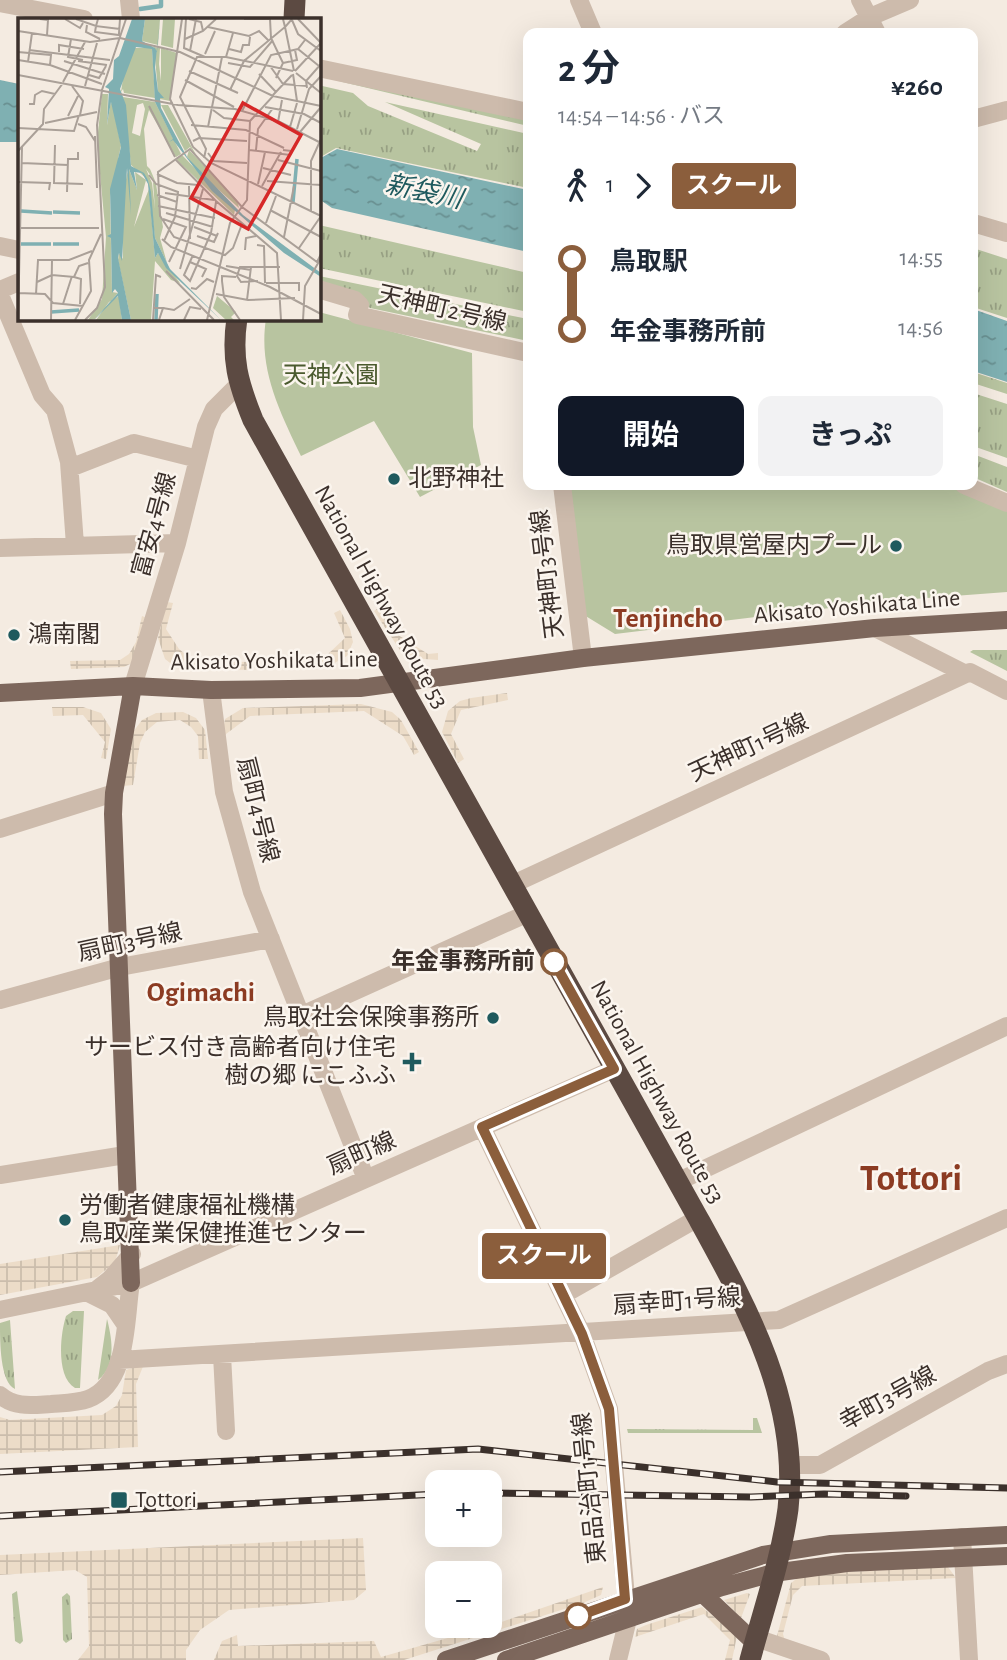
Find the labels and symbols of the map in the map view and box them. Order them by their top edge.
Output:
inset map [18,18,320,320]
water label: 新袋川 [383,170,468,213]
street label: 天神町2号線 [376,281,509,335]
park label: 天神公園 [283,362,379,388]
place label: 北野神社 [408,465,504,491]
street label: 富安4号線 [128,469,181,580]
marker: 北野神社 [386,471,402,487]
street label: National Highway Route 53 [310,481,452,713]
street label: 天神町3号線 [526,508,568,640]
place label: 鳥取県営屋内プール [666,532,882,558]
marker: 鳥取県営屋内プール [888,538,904,554]
street label: Akisato Yoshikata Line [753,586,961,628]
district label: Tenjincho [613,605,723,633]
place label: 鴻南閣 [28,621,100,647]
marker: 鴻南閣 [6,627,22,643]
street label: Akisato Yoshikata Line [170,647,378,675]
street label: 天神町1号線 [685,708,812,786]
street label: 扇町4号線 [232,754,284,865]
street label: 扇町3号線 [75,918,184,966]
place label: 年金事務所前 [391,948,535,974]
marker: 年金事務所前 [541,949,567,975]
street label: National Highway Route 53 [586,976,728,1208]
district label: Ogimachi [147,979,255,1007]
place label: 鳥取社会保険事務所 [263,1004,479,1030]
marker: 鳥取社会保険事務所 [485,1010,501,1026]
place label: サービス付き高齢者向け住宅 樹の郷 にこふふ [84,1034,396,1088]
marker: サービス付き高齢者向け住宅 樹の郷 にこふふ [402,1052,422,1072]
street label: 扇町線 [323,1127,400,1180]
district label: Tottori [860,1160,962,1198]
place label: 労働者健康福祉機構 鳥取産業保健推進センター [79,1192,367,1246]
marker: 労働者健康福祉機構 鳥取産業保健推進センター [57,1212,73,1228]
line badge: スクール [495,1233,593,1279]
street label: 扇幸町1号線 [612,1284,742,1318]
street label: 幸町3号線 [835,1361,940,1435]
street label: 東品治町1号線 [568,1411,610,1565]
place label: Tottori [135,1488,197,1512]
marker: Tottori [109,1490,129,1510]
unlabelled marker [565,1603,591,1629]

